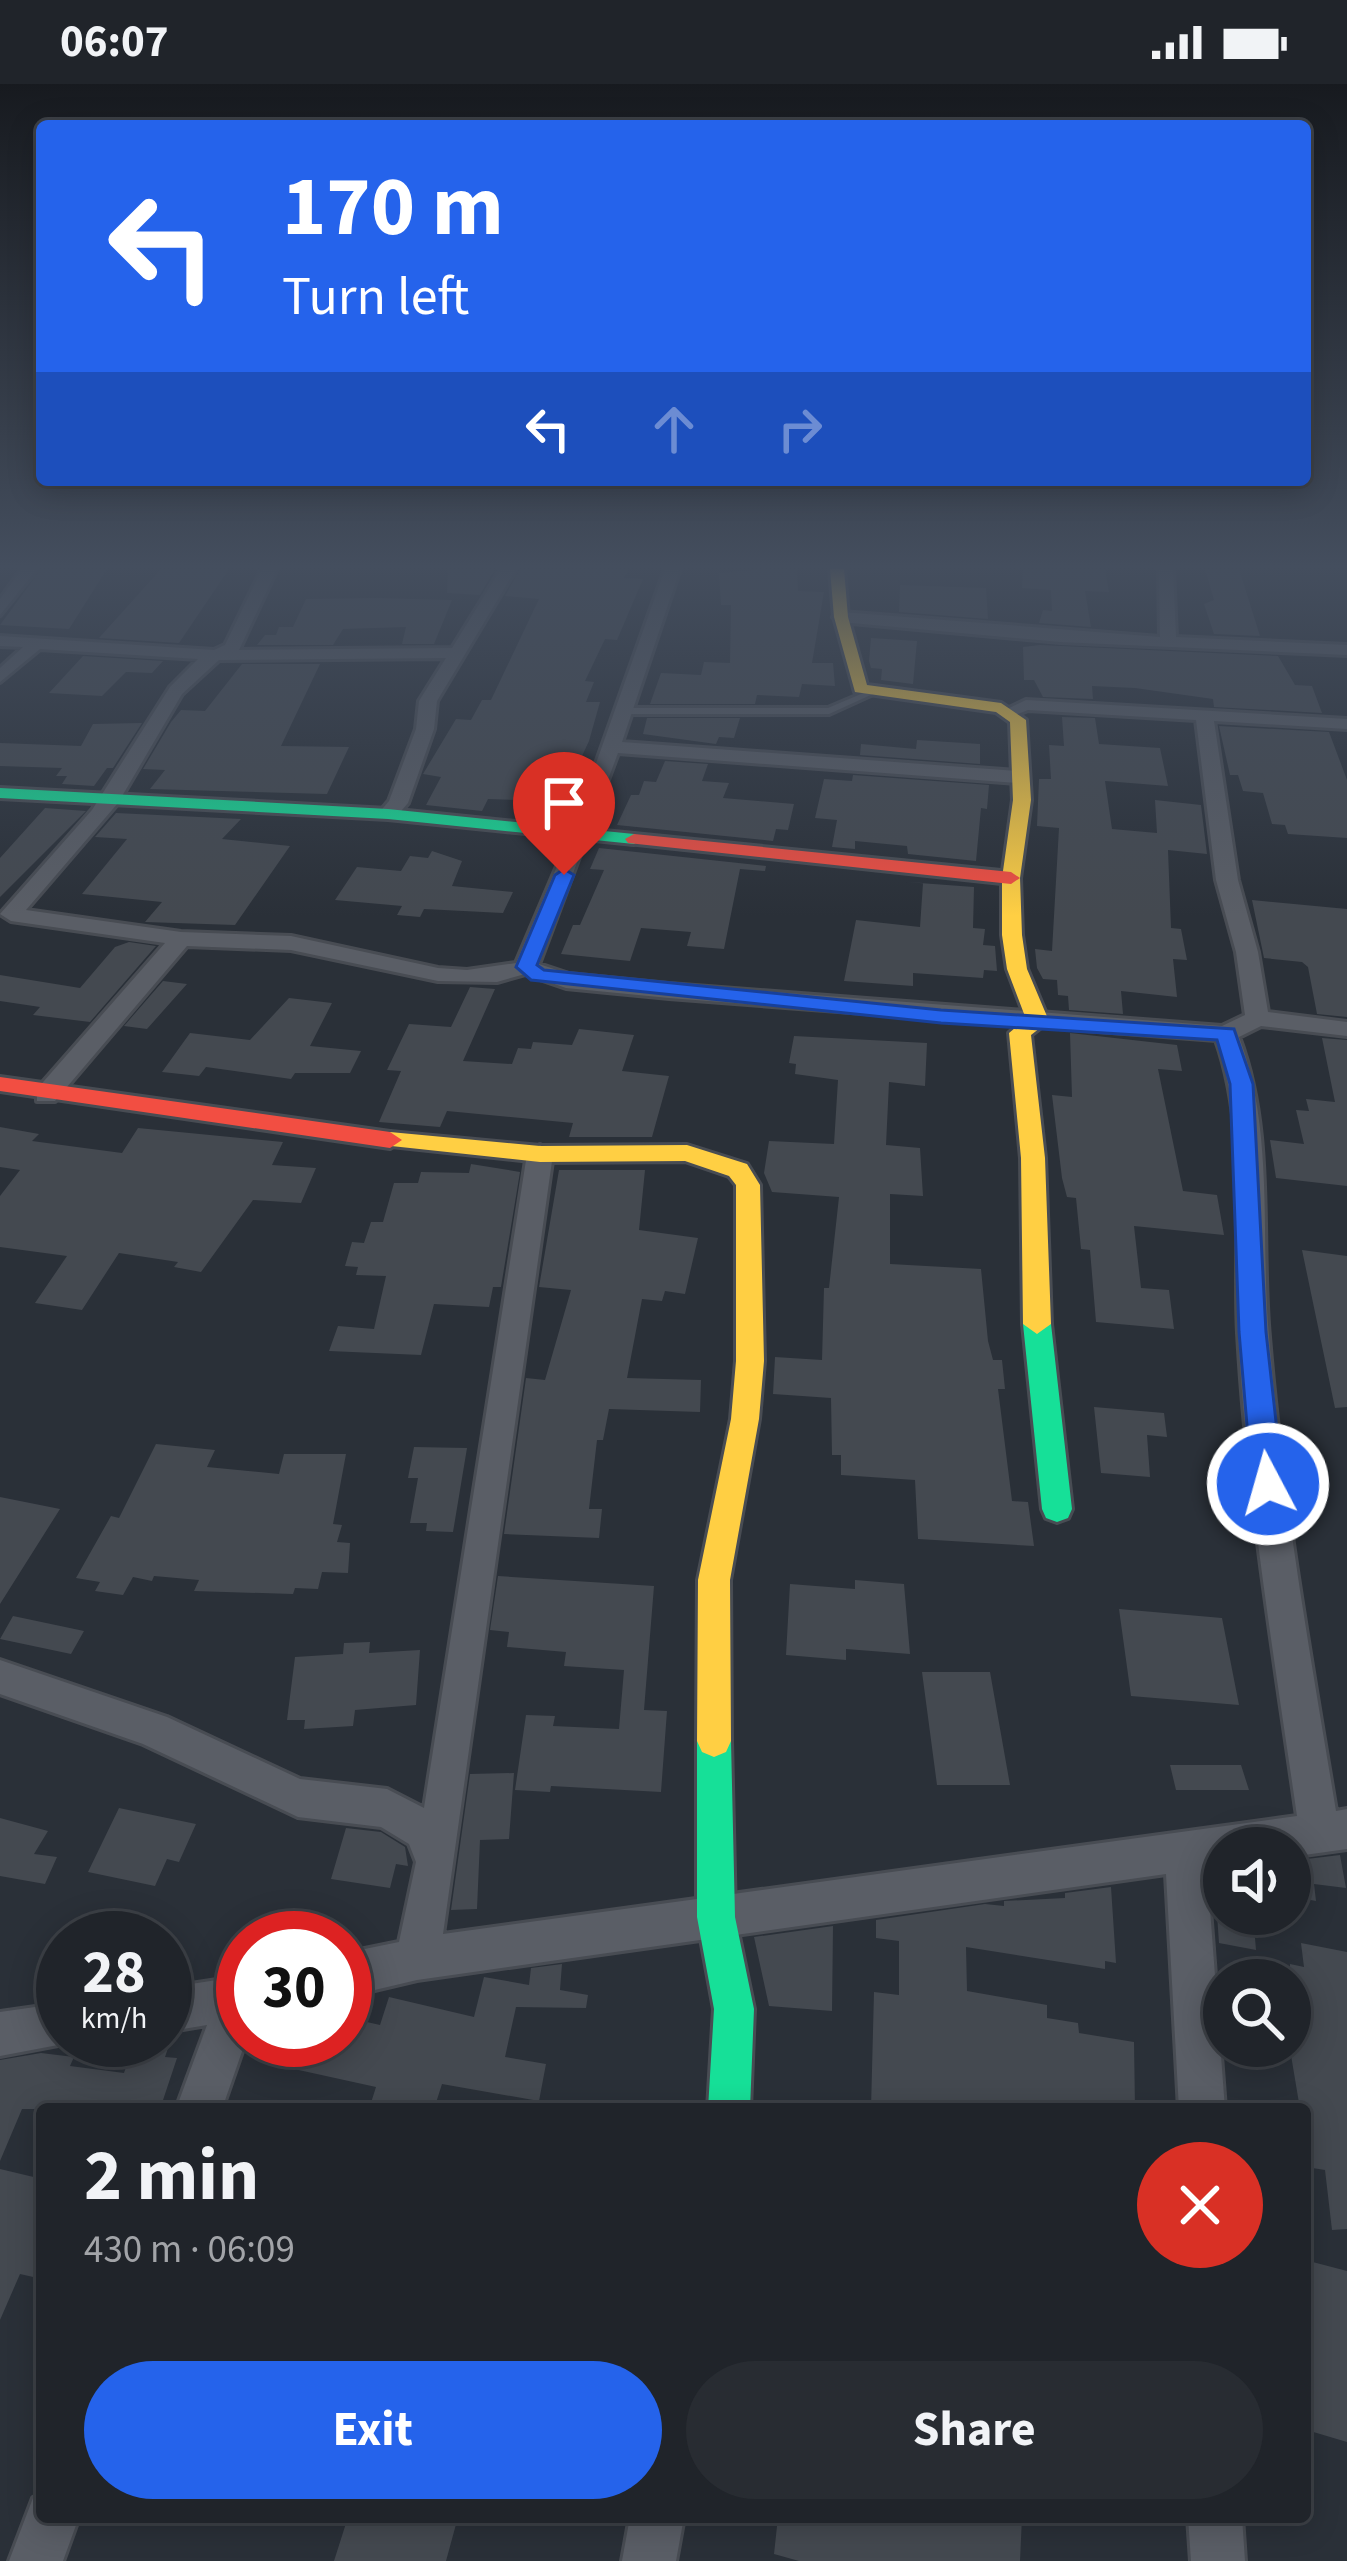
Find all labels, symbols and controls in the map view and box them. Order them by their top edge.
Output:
text: 06:07 [60,10,169,74]
text: 170 m [282,148,504,268]
icon: left [84,168,240,324]
text: Turn left [282,259,469,336]
icon: left [515,396,581,462]
icon: ahead [641,396,707,462]
icon: right [767,396,833,462]
pin [513,752,615,875]
icon: arrive [531,770,597,836]
position arrow [1205,1421,1331,1547]
map controls [1203,1827,1311,2067]
button: sound [1203,1827,1311,1935]
speed limit sign: 30 [216,1911,372,2067]
text: 28 [82,1931,146,2016]
button: search [1203,1959,1311,2067]
text: km/h [81,1997,147,2040]
text: 2 min [84,2125,259,2228]
button: close [1137,2142,1263,2268]
text: 430 m · 06:09 [84,2222,295,2278]
button: Exit [84,2361,662,2499]
button: Share [686,2361,1263,2499]

